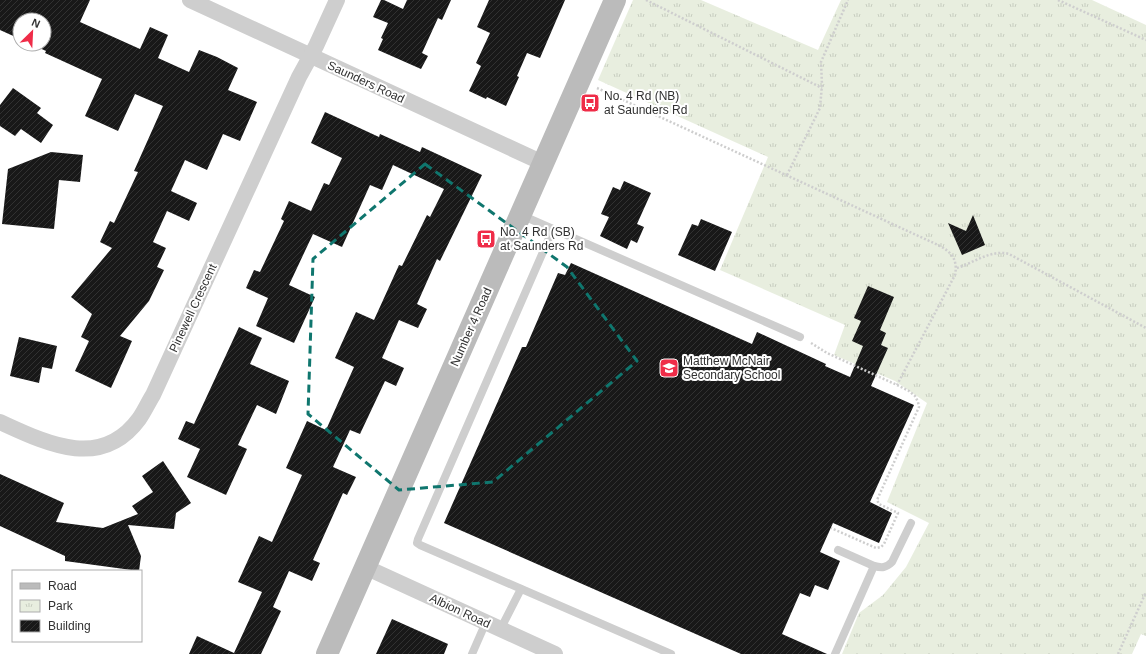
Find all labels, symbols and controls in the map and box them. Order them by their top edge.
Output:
north arrow [12,12,52,52]
text: N [30,16,42,30]
street label: Saunders Road [325,58,407,106]
place label: No. 4 Rd (NB) at Saunders Rd [604,89,687,117]
bus stop icon: No. 4 Rd (NB) at Saunders Rd [579,92,601,114]
place label: No. 4 Rd (SB) at Saunders Rd [500,225,583,253]
bus stop icon: No. 4 Rd (SB) at Saunders Rd [475,228,497,250]
street label: Pinewell Crescent [166,261,220,354]
street label: Number 4 Road [447,285,495,369]
place label: Matthew McNair Secondary School [683,354,780,382]
school or university icon: Matthew McNair Secondary School [658,357,680,379]
legend [12,570,142,642]
text: Road [48,579,77,593]
street label: Albion Road [427,591,493,631]
text: Park [48,599,74,613]
text: Building [48,619,91,633]

